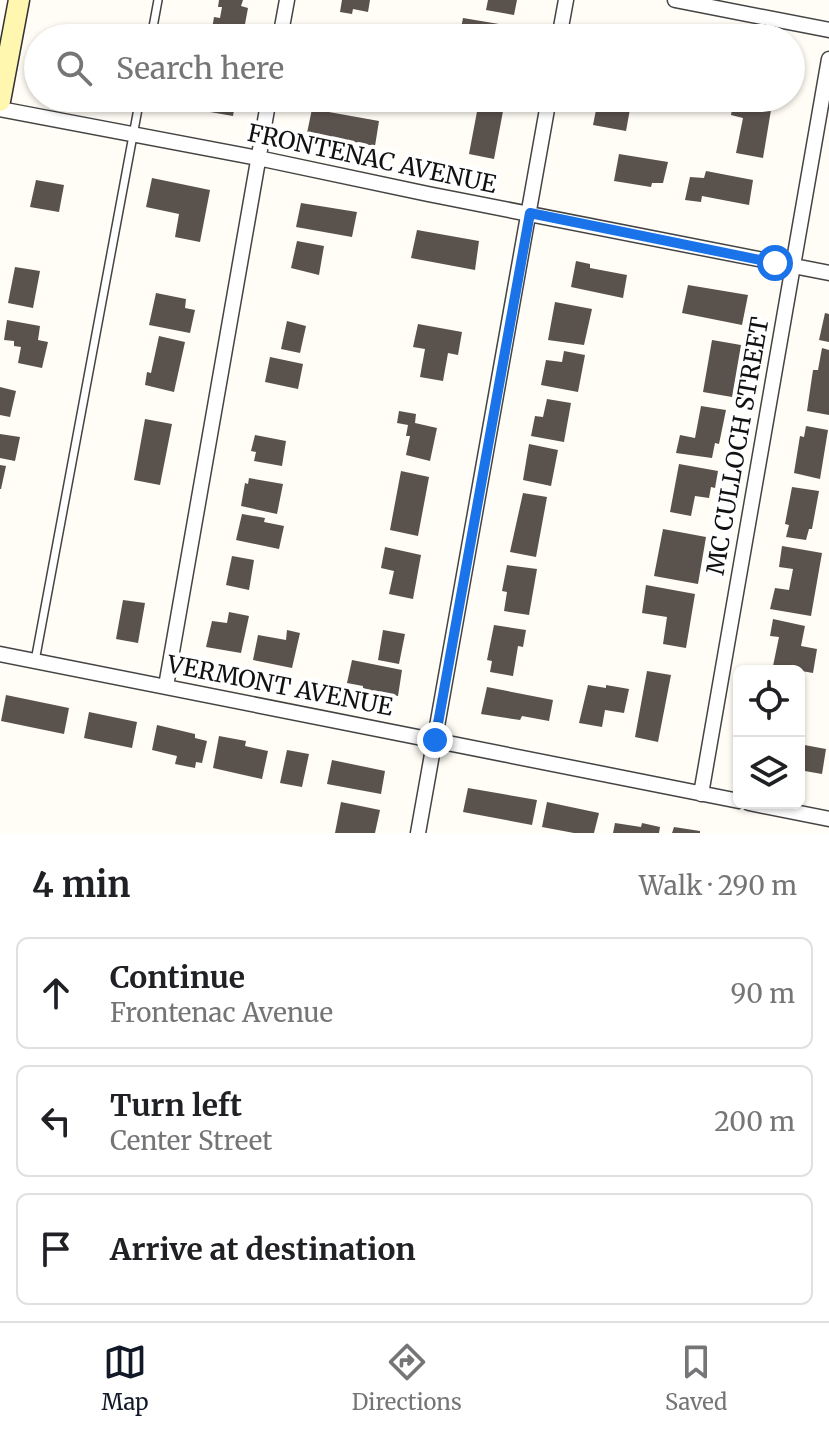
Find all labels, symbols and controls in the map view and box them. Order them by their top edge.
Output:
search box [24,24,805,112]
icon: search [52,46,96,90]
text: Search here [116,49,284,87]
street label: FRONTENAC AVENUE [245,117,500,200]
route start [757,245,793,281]
street label: MC CULLOCH STREET [700,314,776,577]
street label: VERMONT AVENUE [164,648,396,723]
map controls [733,665,805,809]
button: locate [733,665,805,737]
route end [417,722,453,758]
button: layers [733,737,805,809]
text: 4 min [32,864,130,906]
text: Walk · 290 m [639,869,797,902]
text: Continue [110,958,245,996]
icon: ahead [34,971,78,1015]
text: 90 m [731,977,795,1010]
text: Frontenac Avenue [110,996,333,1029]
text: Turn left [110,1086,242,1124]
icon: left [34,1099,78,1143]
text: 200 m [714,1105,795,1138]
text: Center Street [110,1124,272,1157]
icon: arrive [34,1227,78,1271]
text: Arrive at destination [110,1230,416,1268]
tab: Map [102,1340,149,1416]
tab: Directions [352,1340,462,1416]
tab: Saved [665,1340,727,1416]

